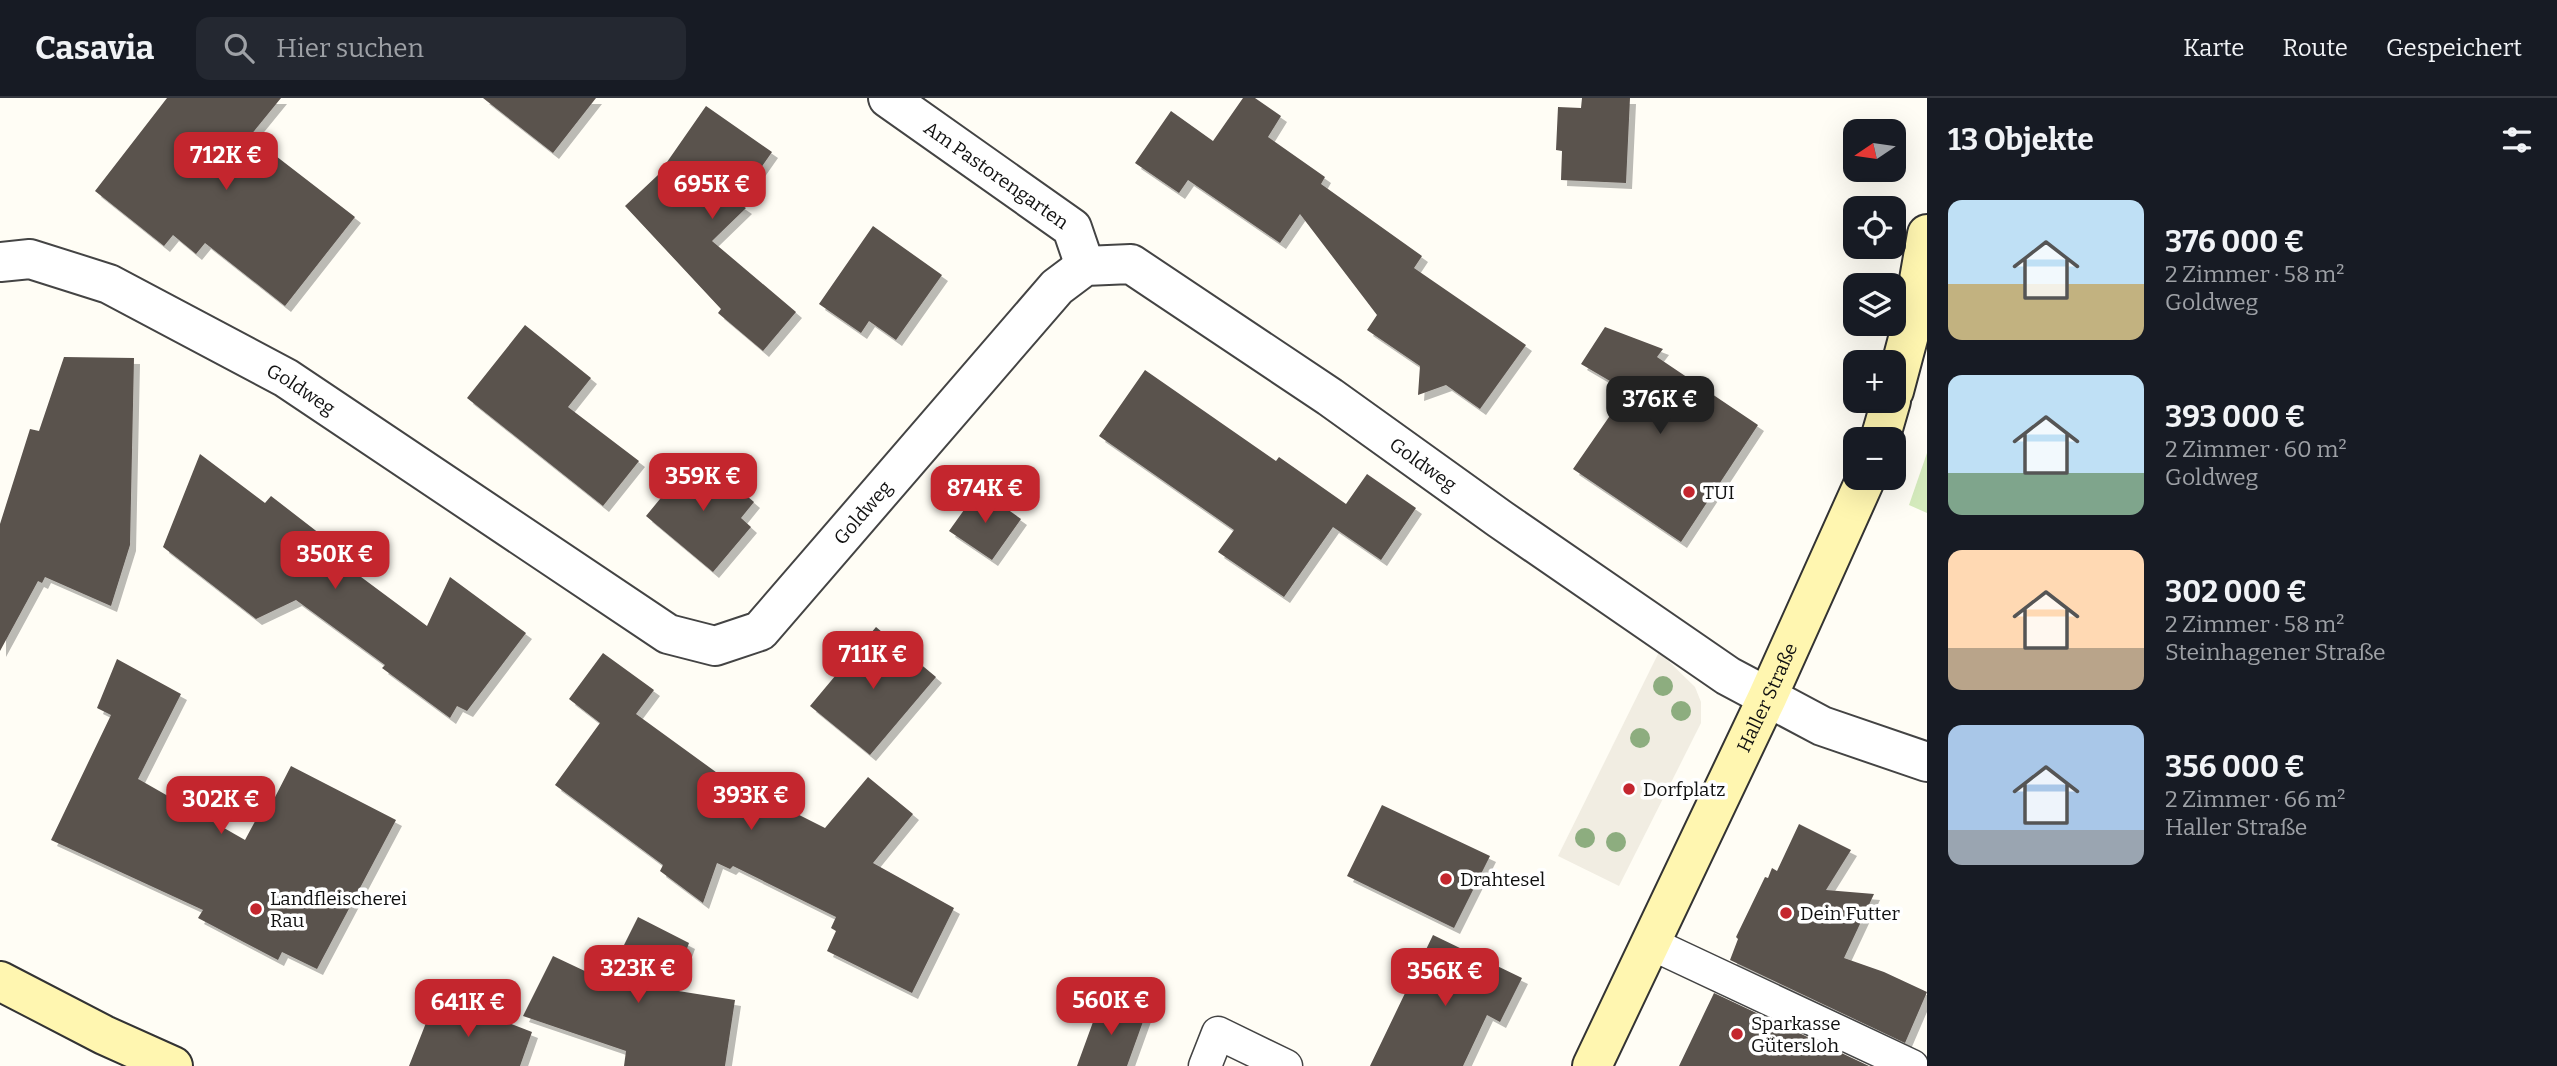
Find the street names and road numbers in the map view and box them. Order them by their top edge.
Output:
street label: Am Pastorengarten [920,116,1073,234]
street label: Goldweg [263,359,340,420]
street label: Goldweg [1385,433,1461,496]
street label: Goldweg [829,476,897,549]
street label: Haller Straße [1732,639,1802,756]

